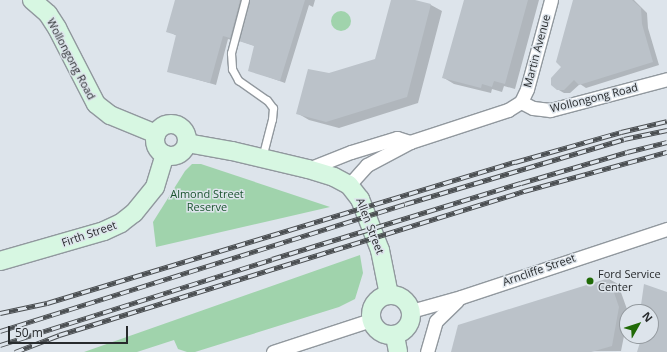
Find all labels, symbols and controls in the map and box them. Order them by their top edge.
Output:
street label: Martin Avenue [521,13,553,89]
street label: Wollongong Road [44,16,98,102]
street label: Wollongong Road [549,81,639,115]
park label: Almond Street Reserve [170,188,244,214]
street label: Allen Street [353,196,387,256]
street label: Firth Street [60,218,118,250]
street label: Arncliffe Street [501,251,577,289]
place label: Ford Service Center [598,268,661,294]
marker: Ford Service Center [585,276,595,286]
north arrow [619,304,659,344]
text: N [639,309,657,325]
scale bar [10,318,130,344]
text: 50 m [15,324,43,341]

